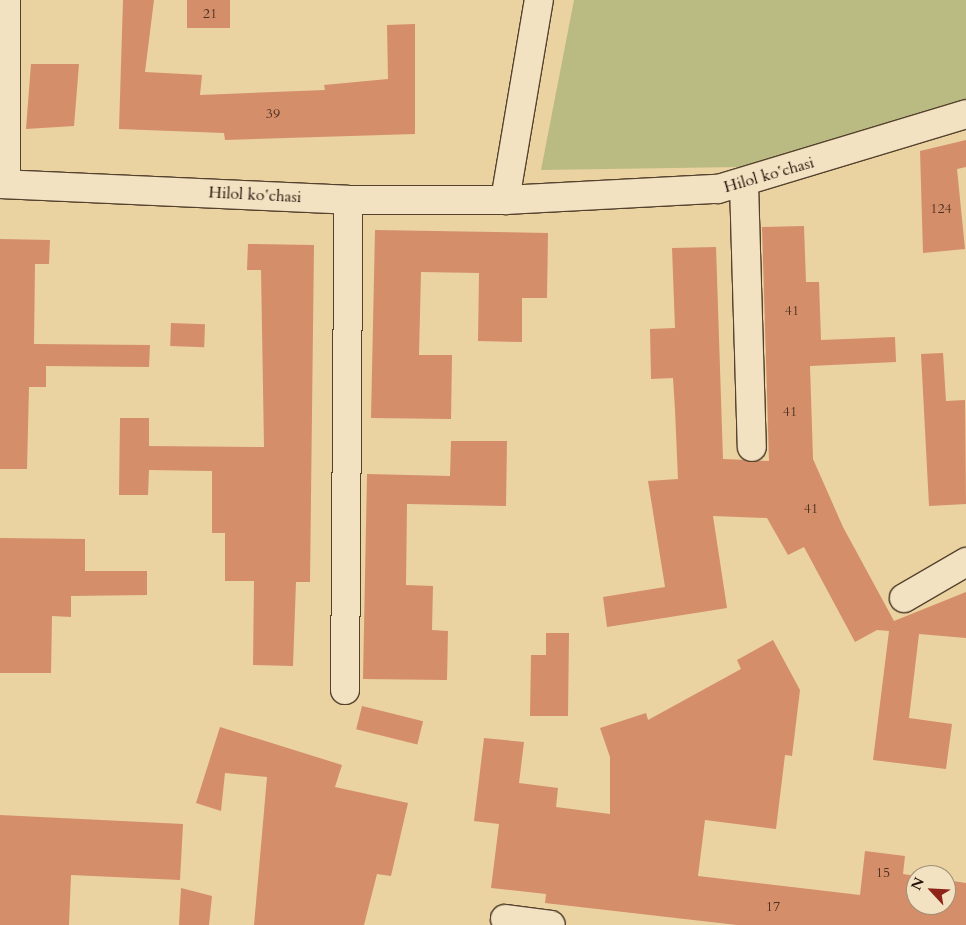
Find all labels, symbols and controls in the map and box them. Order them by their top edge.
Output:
house number: 21 [203,6,217,22]
house number: 39 [266,106,280,122]
street label: Hilol koʻchasi [722,153,816,197]
street label: Hilol koʻchasi [208,183,302,207]
house number: 124 [930,201,952,217]
house number: 41 [785,303,799,319]
house number: 41 [783,404,797,420]
house number: 41 [804,501,818,517]
house number: 15 [876,865,890,881]
north arrow [906,865,956,915]
text: N [907,874,929,893]
house number: 17 [766,899,780,915]

